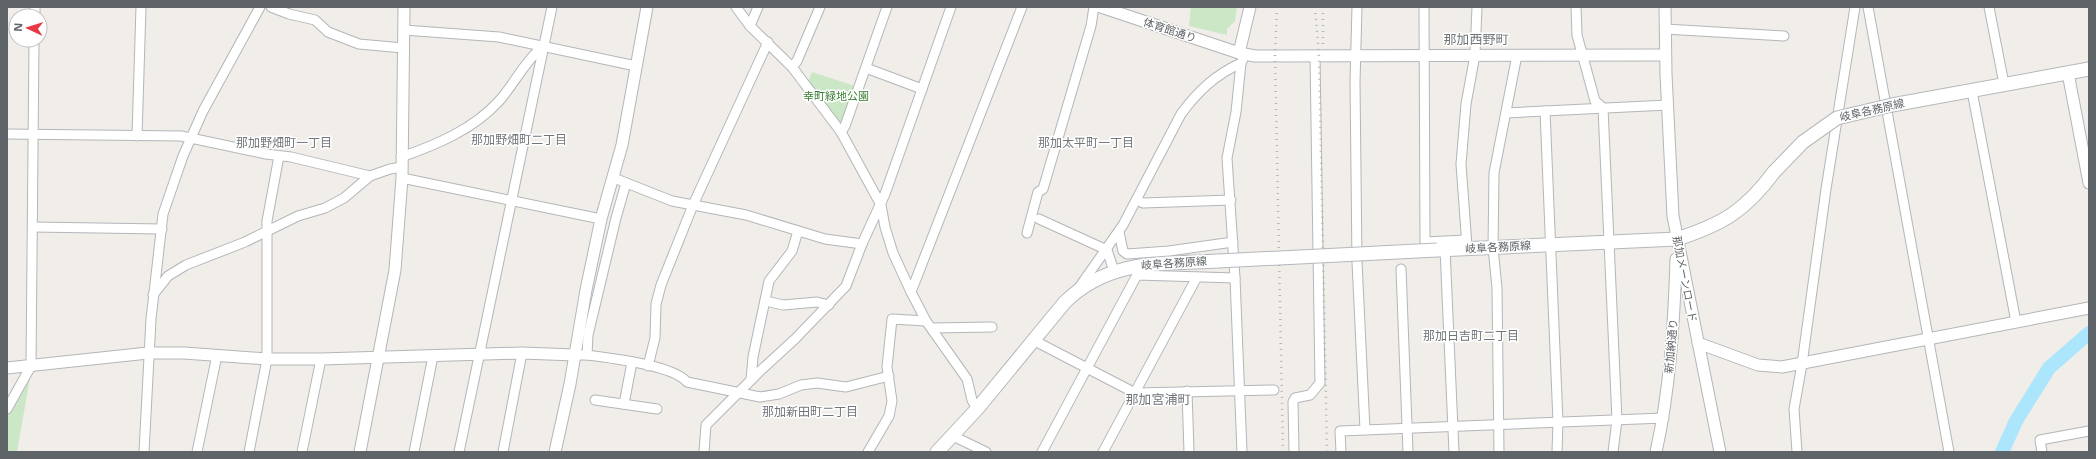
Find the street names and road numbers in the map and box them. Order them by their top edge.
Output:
street label: 体育館通り [1142,14,1199,45]
street label: 岐阜各務原線 [1838,95,1906,124]
street label: 那加メーンロード [1670,235,1701,323]
street label: 岐阜各務原線 [1465,237,1531,256]
street label: 岐阜各務原線 [1141,253,1207,272]
street label: 新加納通り [1661,318,1680,374]

